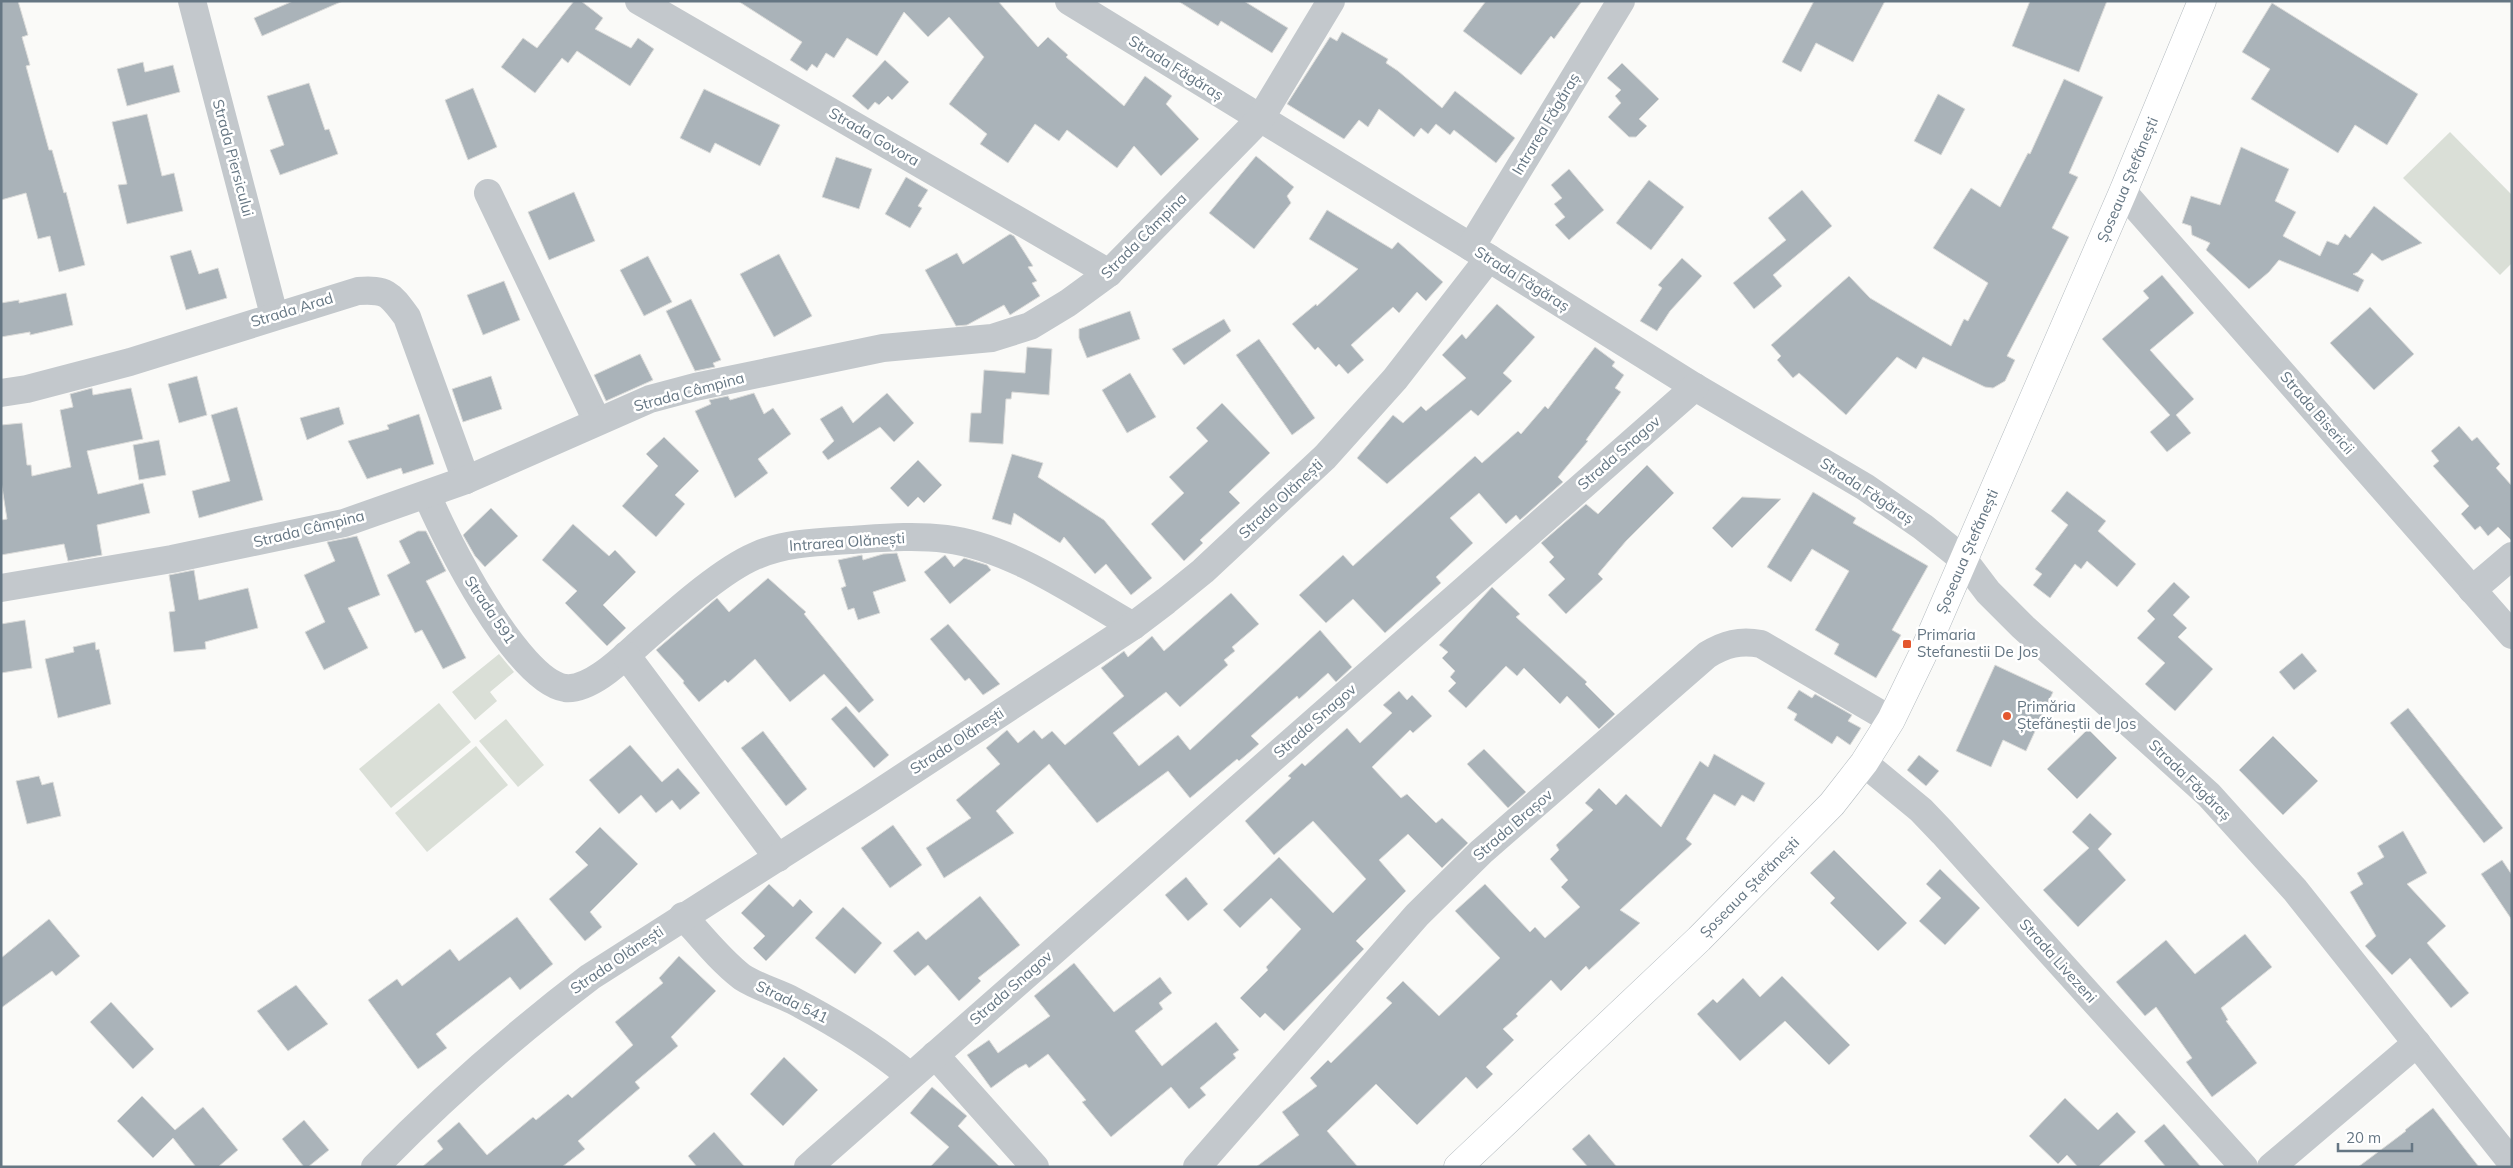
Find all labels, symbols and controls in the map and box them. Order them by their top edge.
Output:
street label: Strada Făgăraș [1125,31,1227,104]
street label: Intrarea Făgăraș [1508,69,1584,178]
street label: Strada Piersicului [209,97,258,219]
street label: Strada Govora [826,103,923,170]
street label: Șoseaua Ștefănești [2092,114,2162,245]
street label: Strada Câmpina [1097,189,1191,283]
street label: Strada Făgăraș [1471,242,1573,315]
street label: Strada Arad [248,288,335,331]
street label: Strada Bisericii [2276,367,2359,458]
street label: Strada Câmpina [632,368,746,415]
street label: Strada Snagov [1573,411,1664,494]
street label: Strada Făgăraș [1817,453,1918,528]
street label: Strada Olănești [1235,455,1327,542]
street label: Șoseaua Ștefănești [1931,486,2002,617]
street label: Strada Câmpina [251,506,366,551]
street label: Intrarea Olănești [788,528,905,555]
street label: Strada 591 [461,572,520,647]
place label: Primaria Stefanestii De Jos [1917,625,2038,661]
marker: Primaria Stefanestii De Jos [1901,638,1913,650]
street label: Strada Snagov [1269,679,1360,762]
place label: Primăria Ștefăneștii de Jos [2017,697,2136,733]
street label: Strada Olănești [906,703,1007,778]
marker: Primăria Ștefăneștii de Jos [2001,710,2013,722]
street label: Strada Făgăraș [2145,735,2236,824]
street label: Strada Brașov [1469,785,1556,864]
street label: Șoseaua Ștefănești [1696,833,1803,942]
street label: Strada Livezeni [2016,915,2101,1007]
street label: Strada Olănești [567,921,667,998]
street label: Strada Snagov [965,946,1056,1029]
street label: Strada 541 [753,976,831,1027]
scale bar [2338,1120,2412,1152]
text: 20 m [2346,1128,2381,1147]

